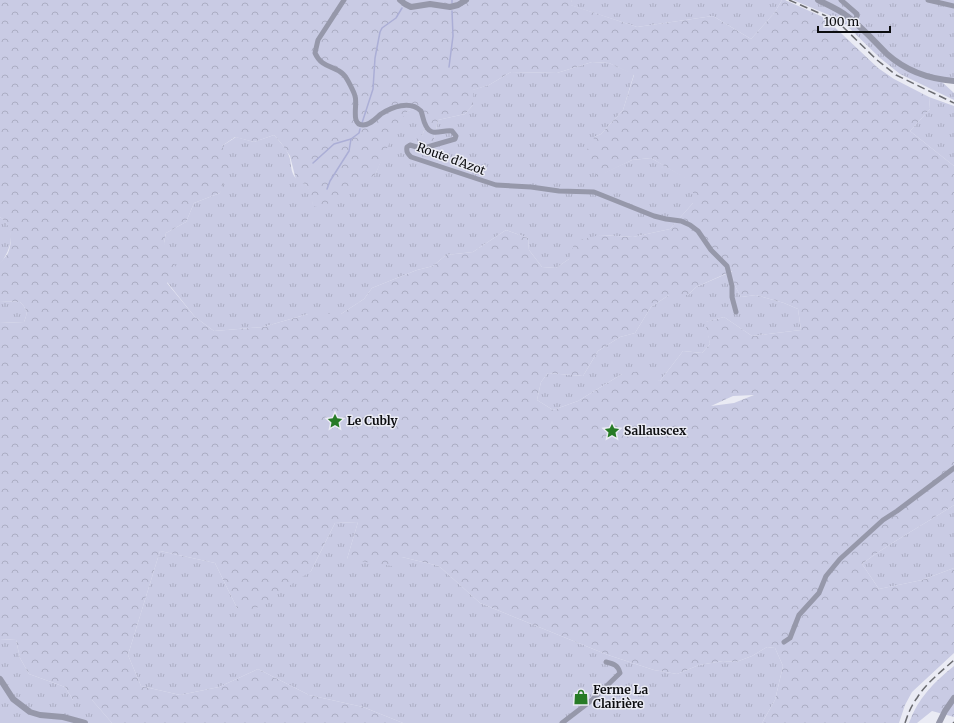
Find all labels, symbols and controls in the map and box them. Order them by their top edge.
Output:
scale bar [818,8,890,34]
text: 100 m [824,14,859,29]
street label: Route d'Azot [415,139,488,178]
place icon: Le Cubly [326,412,344,430]
place label: Le Cubly [347,413,398,428]
place icon: Sallauscex [603,422,621,440]
place label: Sallauscex [624,423,687,438]
place label: Ferme La Clairière [593,682,648,711]
shop icon: Ferme La Clairière [572,688,590,706]

